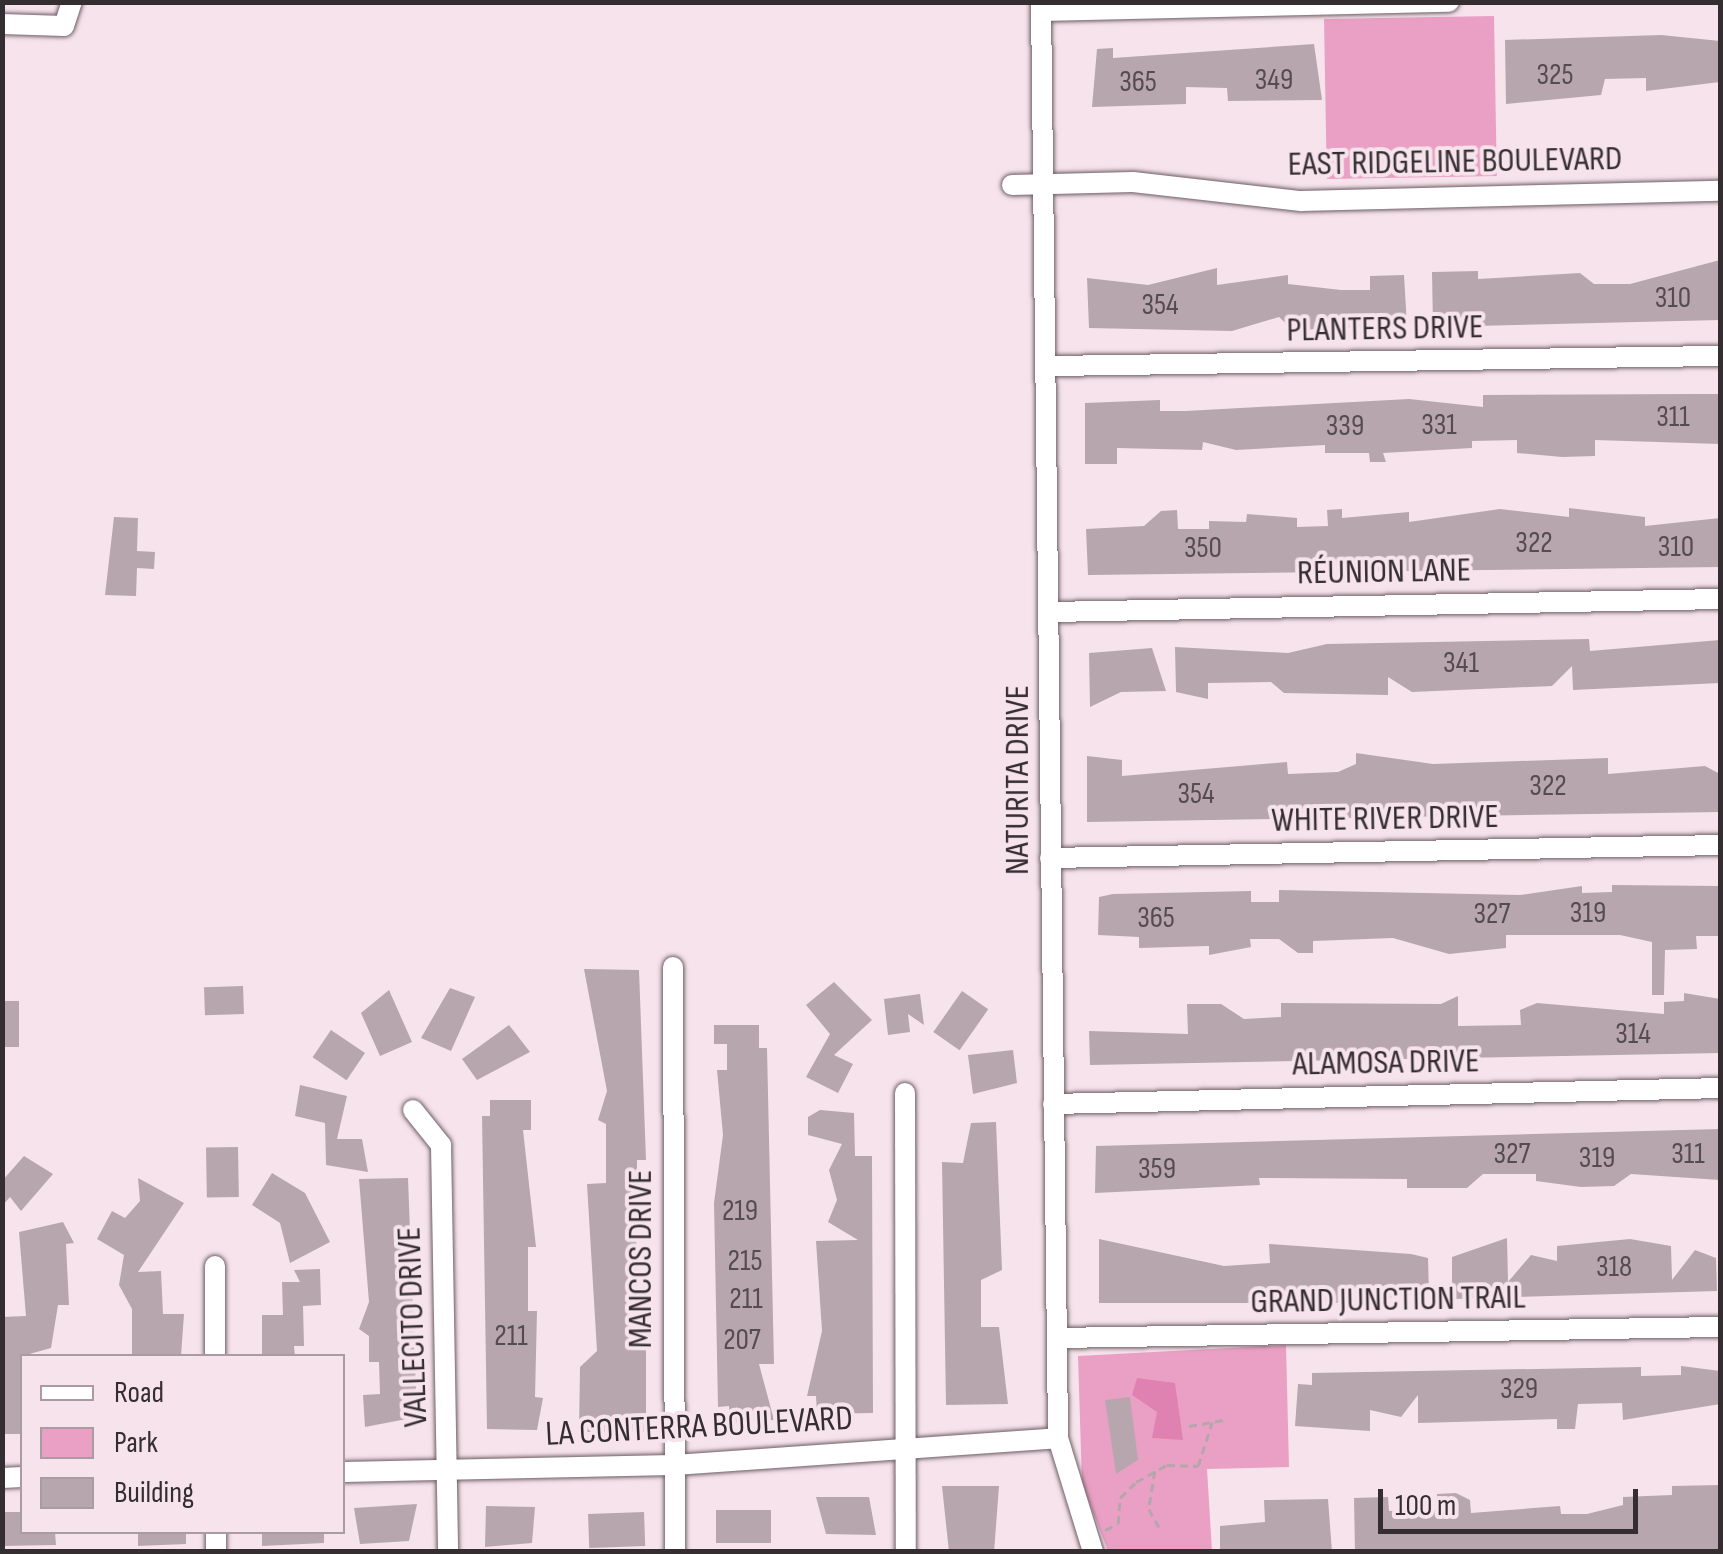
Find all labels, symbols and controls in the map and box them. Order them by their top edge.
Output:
house number: 325 [1537,57,1573,93]
house number: 349 [1255,62,1293,98]
house number: 365 [1119,64,1157,100]
street label: EAST RIDGELINE BOULEVARD [1287,138,1623,186]
house number: 310 [1655,280,1691,316]
house number: 354 [1141,287,1179,323]
street label: PLANTERS DRIVE [1286,306,1484,352]
house number: 311 [1656,399,1690,435]
house number: 331 [1421,407,1457,443]
house number: 339 [1326,408,1364,444]
house number: 322 [1515,525,1553,561]
house number: 310 [1658,529,1694,565]
house number: 350 [1184,530,1222,566]
street label: RÉUNION LANE [1297,549,1471,595]
house number: 341 [1443,645,1479,681]
street label: NATURITA DRIVE [997,685,1039,875]
house number: 322 [1529,768,1567,804]
house number: 354 [1177,776,1215,812]
street label: WHITE RIVER DRIVE [1271,796,1499,842]
house number: 319 [1570,895,1606,931]
house number: 327 [1474,896,1510,932]
house number: 365 [1137,900,1175,936]
house number: 314 [1615,1016,1651,1052]
street label: ALAMOSA DRIVE [1292,1040,1480,1086]
house number: 327 [1494,1136,1530,1172]
house number: 311 [1671,1136,1705,1172]
house number: 319 [1579,1140,1615,1176]
house number: 359 [1138,1151,1176,1187]
street label: MANCOS DRIVE [620,1170,662,1348]
house number: 219 [722,1193,758,1229]
street label: VALLECITO DRIVE [389,1226,437,1428]
house number: 215 [728,1243,762,1279]
house number: 318 [1596,1249,1632,1285]
street label: GRAND JUNCTION TRAIL [1250,1277,1526,1323]
house number: 211 [729,1281,763,1317]
house number: 211 [494,1318,528,1354]
house number: 207 [723,1322,761,1358]
legend [20,1354,345,1534]
house number: 329 [1500,1371,1538,1407]
text: Road [114,1375,164,1411]
street label: LA CONTERRA BOULEVARD [544,1398,854,1456]
text: Park [114,1425,158,1461]
scale bar [1383,1469,1643,1531]
text: Building [114,1475,194,1511]
text: 100 m [1395,1488,1456,1524]

